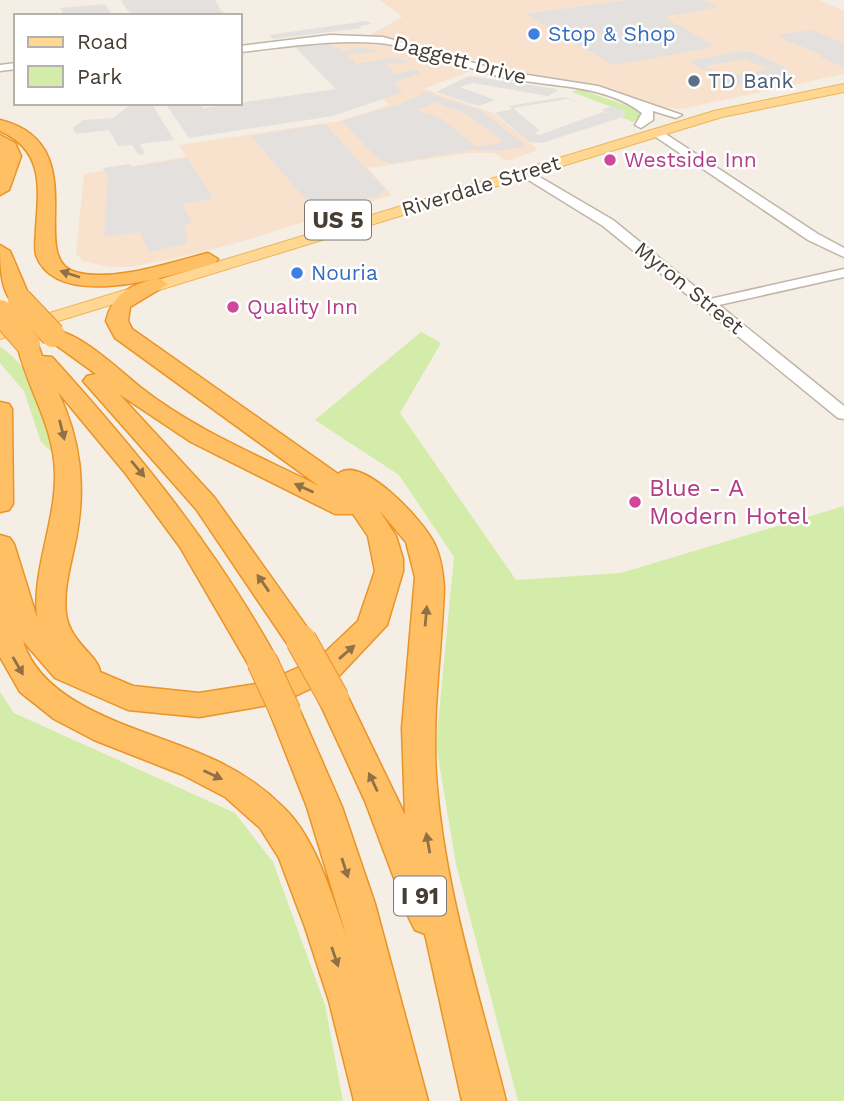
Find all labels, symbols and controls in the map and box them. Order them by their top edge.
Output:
legend [14,14,242,105]
place label: Stop & Shop [548,21,676,46]
marker: Stop & Shop [526,26,542,42]
text: Road [77,29,128,54]
street label: Daggett Drive [391,30,529,89]
text: Park [77,64,122,89]
place label: TD Bank [708,68,794,93]
marker: TD Bank [686,73,702,89]
place label: Westside Inn [624,147,757,172]
street label: Riverdale Street [398,149,563,222]
marker: Westside Inn [602,152,618,168]
road number: US 5 [305,200,371,240]
street label: Myron Street [630,236,749,339]
place label: Nouria [311,260,378,285]
marker: Nouria [289,265,305,281]
one-way arrow [59,269,80,279]
place label: Quality Inn [247,294,358,319]
marker: Quality Inn [225,299,241,315]
one-way arrow [57,419,68,441]
one-way arrow [130,460,146,478]
place label: Blue - A Modern Hotel [649,474,809,530]
one-way arrow [294,482,314,494]
marker: Blue - A Modern Hotel [627,494,643,510]
one-way arrow [256,574,270,592]
one-way arrow [421,605,432,627]
one-way arrow [339,645,356,660]
one-way arrow [12,656,24,675]
one-way arrow [202,770,223,781]
one-way arrow [367,772,378,793]
one-way arrow [422,832,433,854]
one-way arrow [340,858,351,879]
road number: I 91 [394,876,446,916]
one-way arrow [330,946,341,967]

